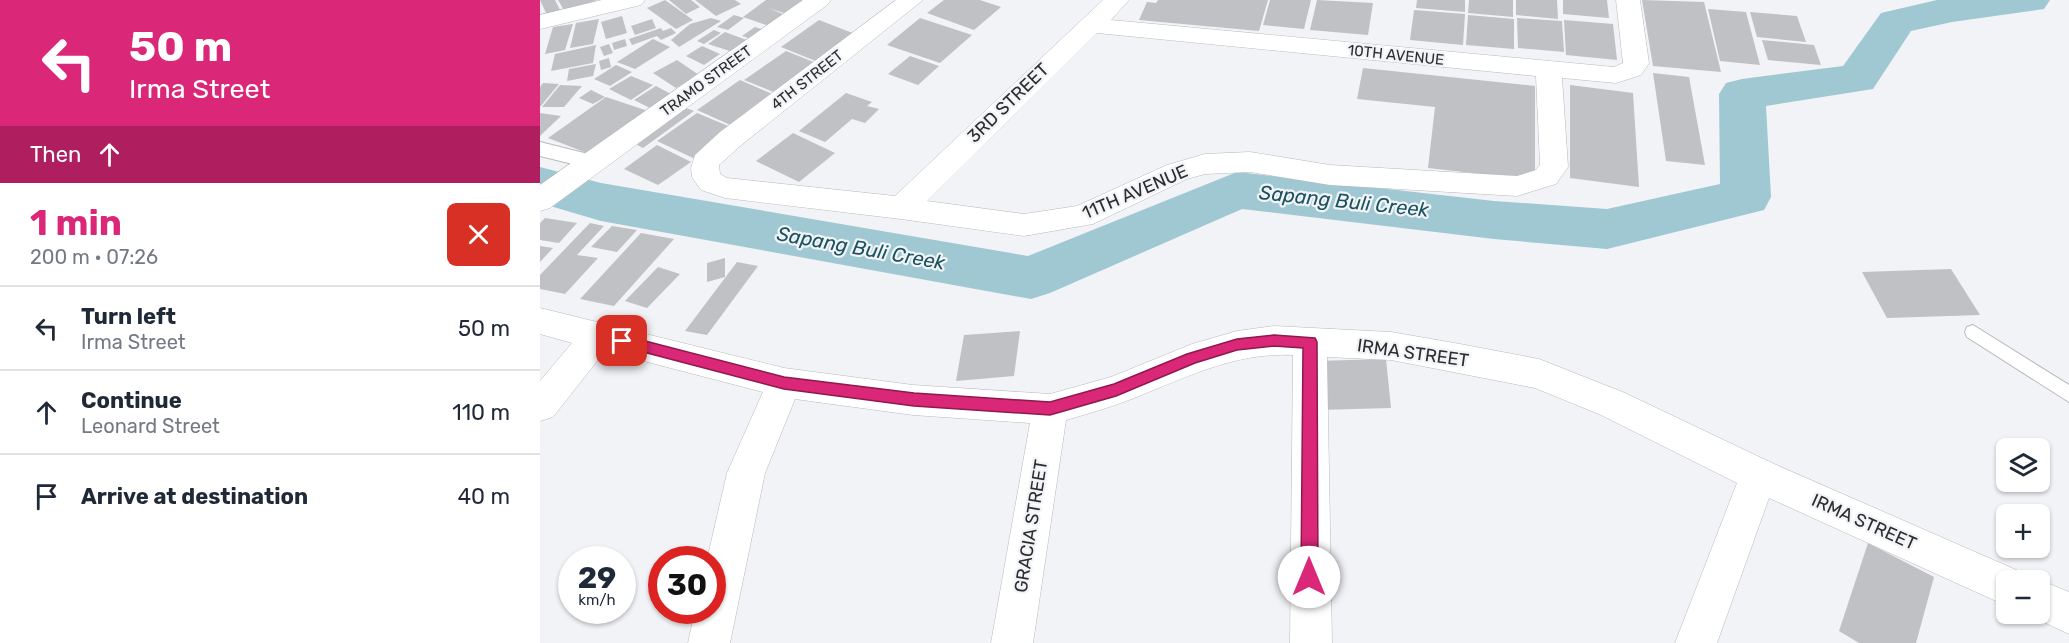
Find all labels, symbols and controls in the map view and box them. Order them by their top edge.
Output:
text: 50 m [129,22,232,72]
icon: left [30,24,108,102]
street label: 10TH AVENUE [1347,41,1445,69]
street label: TRAMO STREET [657,42,756,120]
street label: 4TH STREET [767,46,847,114]
street label: 3RD STREET [963,59,1053,147]
text: Irma Street [129,73,270,105]
icon: ahead [93,138,126,171]
text: Then [30,141,81,168]
street label: 11TH AVENUE [1079,160,1191,224]
water label: Sapang Buli Creek [1258,180,1431,222]
text: 1 min [30,201,122,244]
button: close [447,203,510,266]
water label: Sapang Buli Creek [775,221,948,275]
text: 200 m · 07:26 [30,245,158,269]
text: Turn left [81,303,176,330]
icon: left [30,312,63,345]
text: 50 m [458,315,510,342]
pin [596,315,647,366]
icon: arrive [605,324,638,357]
text: Irma Street [81,330,186,354]
street label: IRMA STREET [1356,334,1470,372]
text: Continue [81,387,182,414]
icon: ahead [30,396,63,429]
text: 110 m [452,399,510,426]
text: Leonard Street [81,414,220,438]
map controls [1996,438,2050,624]
button: layers [1996,438,2050,492]
street label: GRACIA STREET [1010,458,1052,594]
icon: arrive [30,480,63,513]
text: Arrive at destination [81,483,308,510]
text: 40 m [457,483,510,510]
street label: IRMA STREET [1808,489,1920,555]
button: + [1996,504,2050,558]
position arrow [1277,545,1341,609]
speed limit sign: 30 [648,546,726,624]
text: 29 [578,560,616,596]
button: − [1996,570,2050,624]
text: km/h [578,591,616,609]

